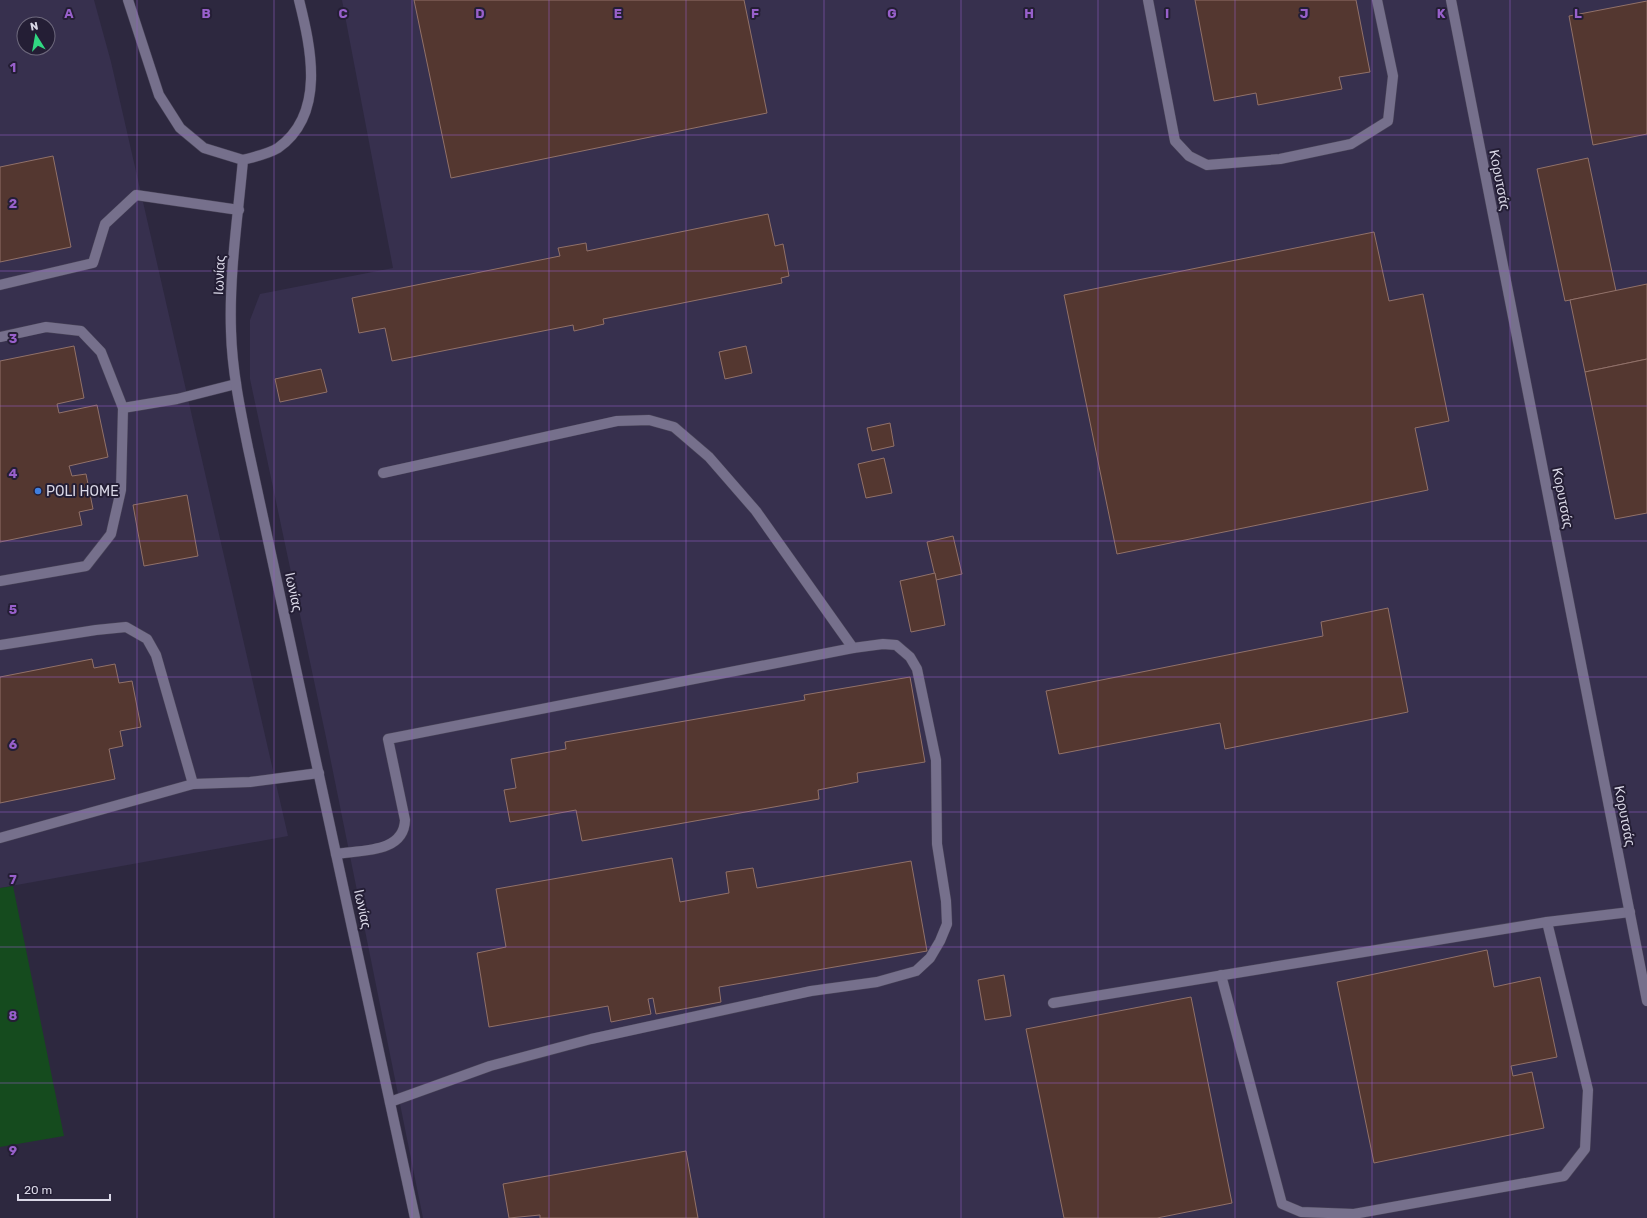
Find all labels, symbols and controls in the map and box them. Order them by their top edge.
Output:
text: A [64,6,74,21]
text: B [201,6,211,21]
text: C [338,6,348,21]
text: D [475,6,485,21]
text: E [614,6,622,21]
text: F [751,6,759,21]
text: G [887,6,897,21]
text: H [1024,6,1034,21]
text: I [1165,6,1169,21]
text: J [1300,6,1308,21]
text: K [1437,6,1446,21]
text: L [1574,6,1582,21]
north arrow [16,16,56,56]
text: N [29,20,39,34]
text: 1 [10,60,16,75]
street label: Κορυτσάς [1485,148,1514,212]
text: 2 [9,196,17,211]
street label: Ιωνίας [210,254,229,295]
text: 3 [9,331,18,346]
text: 4 [9,466,18,481]
street label: Κορυτσάς [1548,466,1577,530]
place label: POLI HOME [46,483,119,500]
marker: POLI HOME [33,486,43,496]
street label: Ιωνίας [281,571,306,614]
text: 5 [9,602,17,617]
text: 6 [9,737,18,752]
street label: Κορυτσάς [1610,784,1639,848]
text: 7 [9,872,17,887]
street label: Ιωνίας [350,888,375,931]
text: 8 [9,1008,18,1023]
text: 9 [9,1143,17,1158]
scale bar [18,1176,110,1202]
text: 20 m [24,1183,52,1197]

